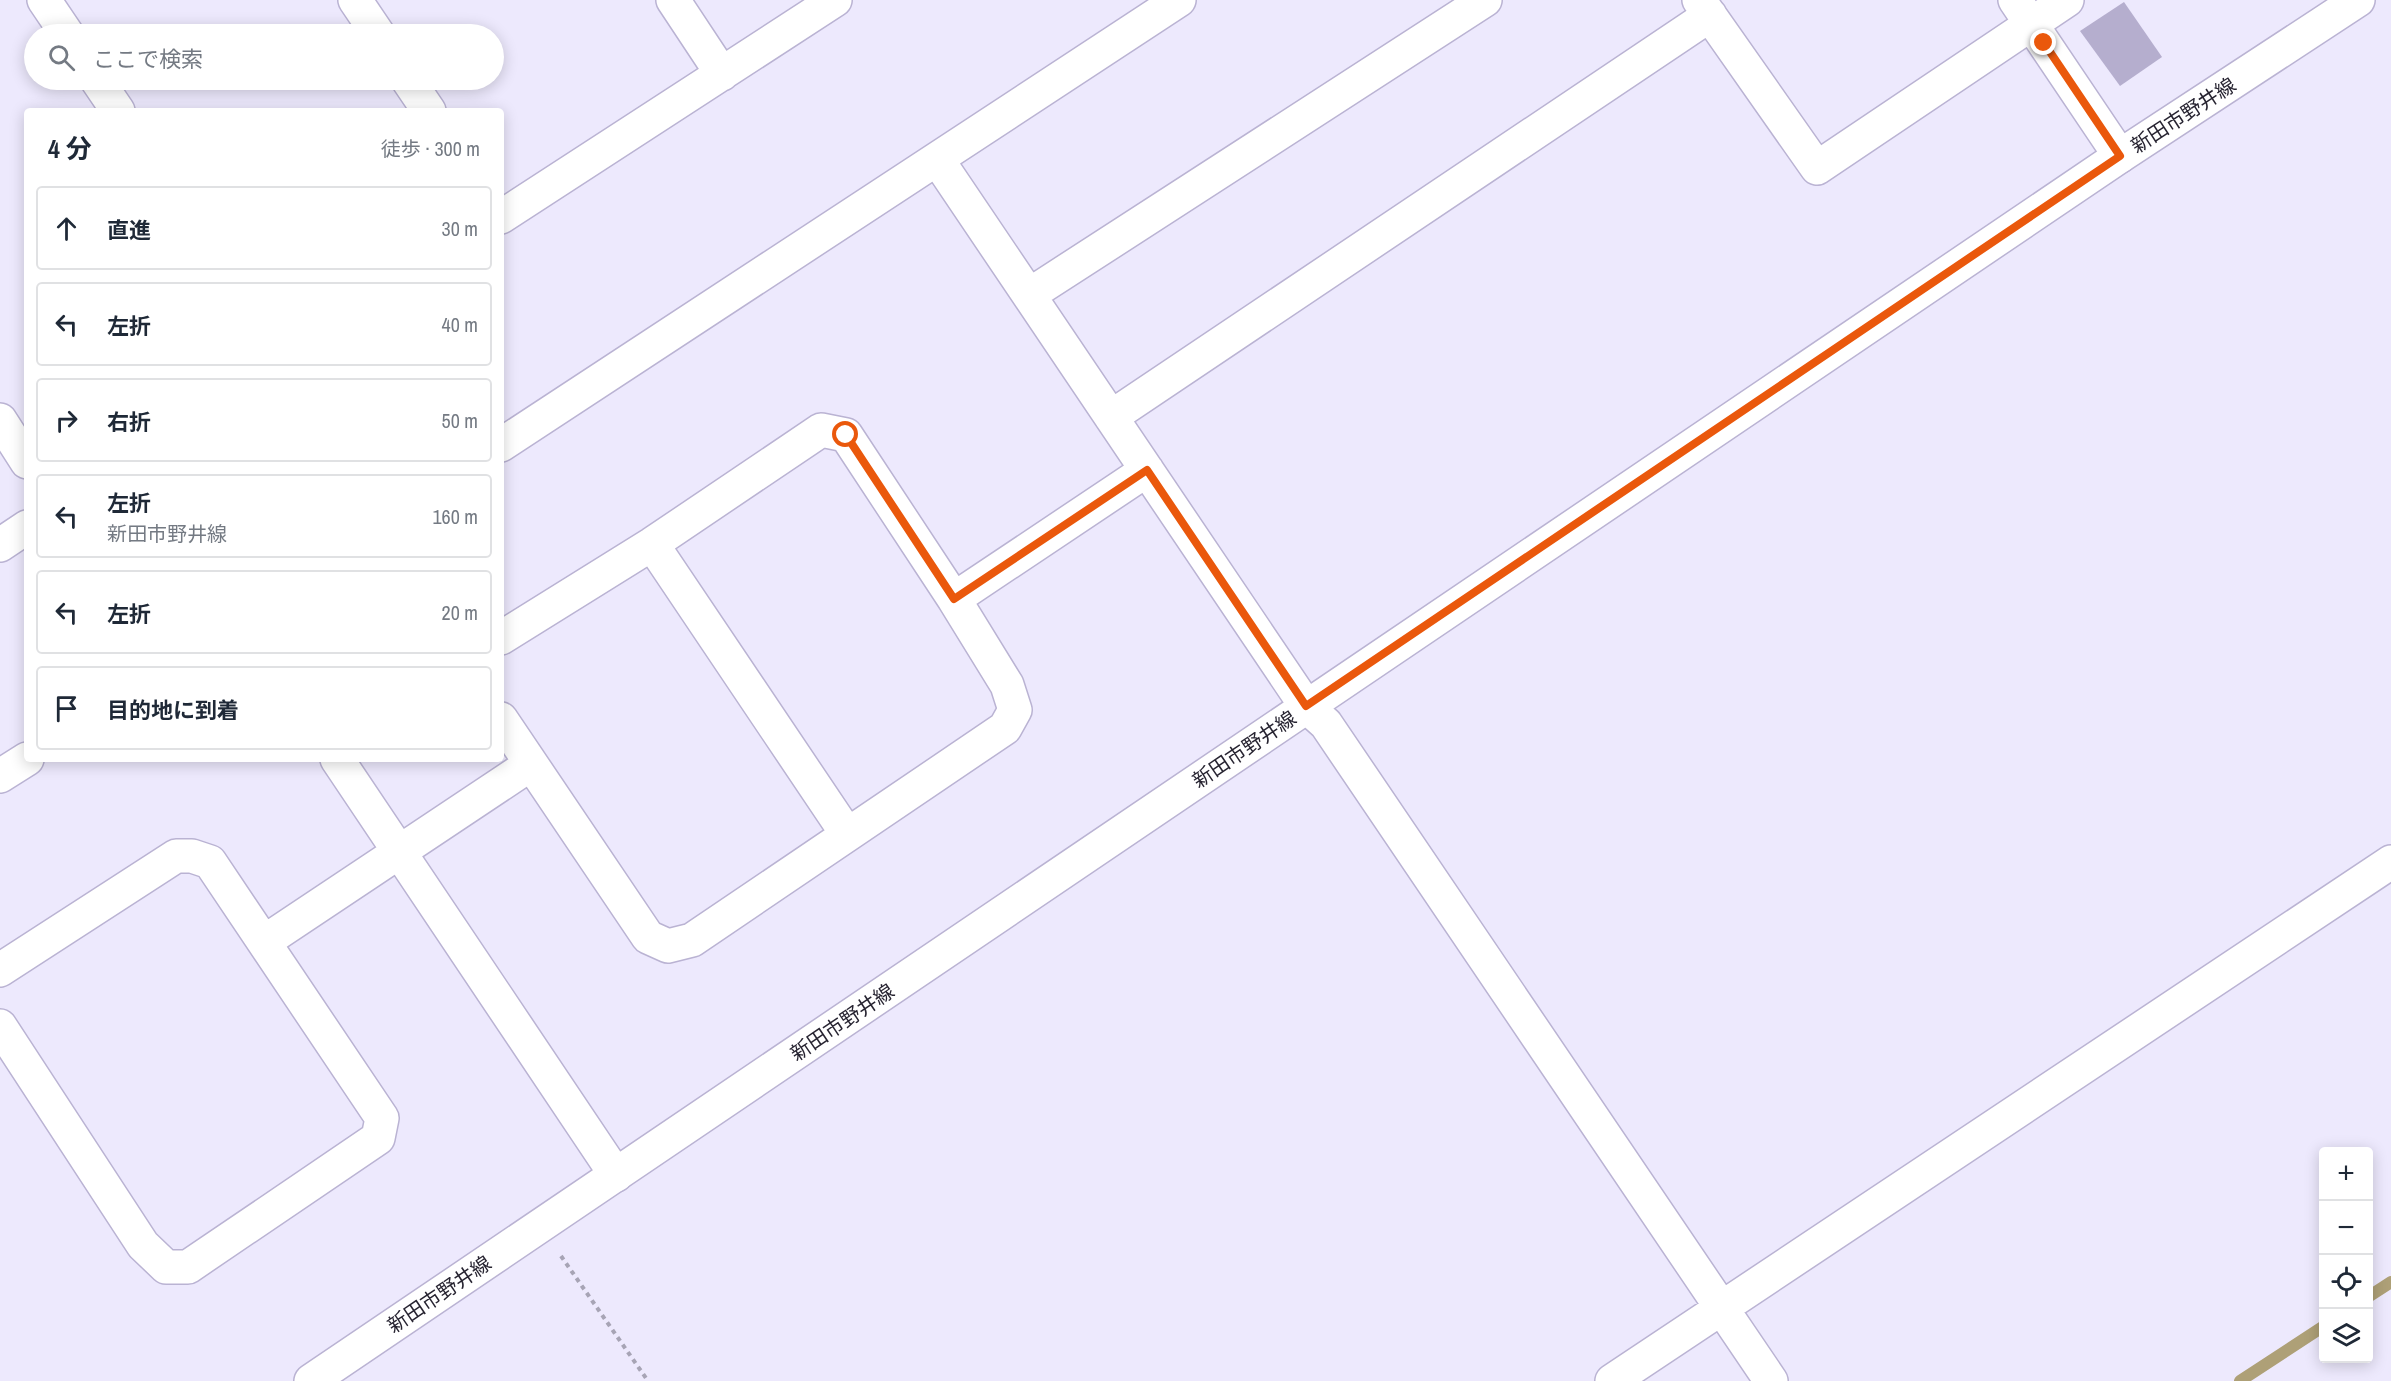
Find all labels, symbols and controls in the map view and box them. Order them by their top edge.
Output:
search box [24,24,504,90]
route end [2030,29,2056,55]
icon: search [45,41,78,74]
text: ここで検索 [93,44,203,74]
street label: 新田市野井線 [2125,71,2241,159]
text: 4 分 [48,131,92,166]
text: 徒歩 · 300 m [381,135,480,162]
icon: ahead [50,212,83,245]
text: 直進 [107,215,151,245]
text: 30 m [442,215,478,242]
icon: left [50,308,83,341]
text: 左折 [107,311,151,341]
text: 40 m [442,311,478,338]
icon: right [50,404,83,437]
text: 右折 [107,407,151,437]
text: 50 m [442,407,478,434]
route start [832,421,858,447]
text: 左折 [107,488,151,518]
icon: left [50,500,83,533]
text: 160 m [432,503,478,530]
text: 新田市野井線 [107,520,227,547]
icon: left [50,596,83,629]
text: 左折 [107,599,151,629]
text: 20 m [442,599,478,626]
icon: arrive [50,692,83,725]
text: 目的地に到着 [107,695,239,725]
street label: 新田市野井線 [1187,704,1301,794]
street label: 新田市野井線 [785,977,899,1067]
map controls [2319,1147,2373,1363]
button: + [2319,1147,2373,1201]
button: − [2319,1201,2373,1255]
street label: 新田市野井線 [382,1249,496,1339]
button: locate [2319,1255,2373,1309]
button: layers [2319,1309,2373,1363]

